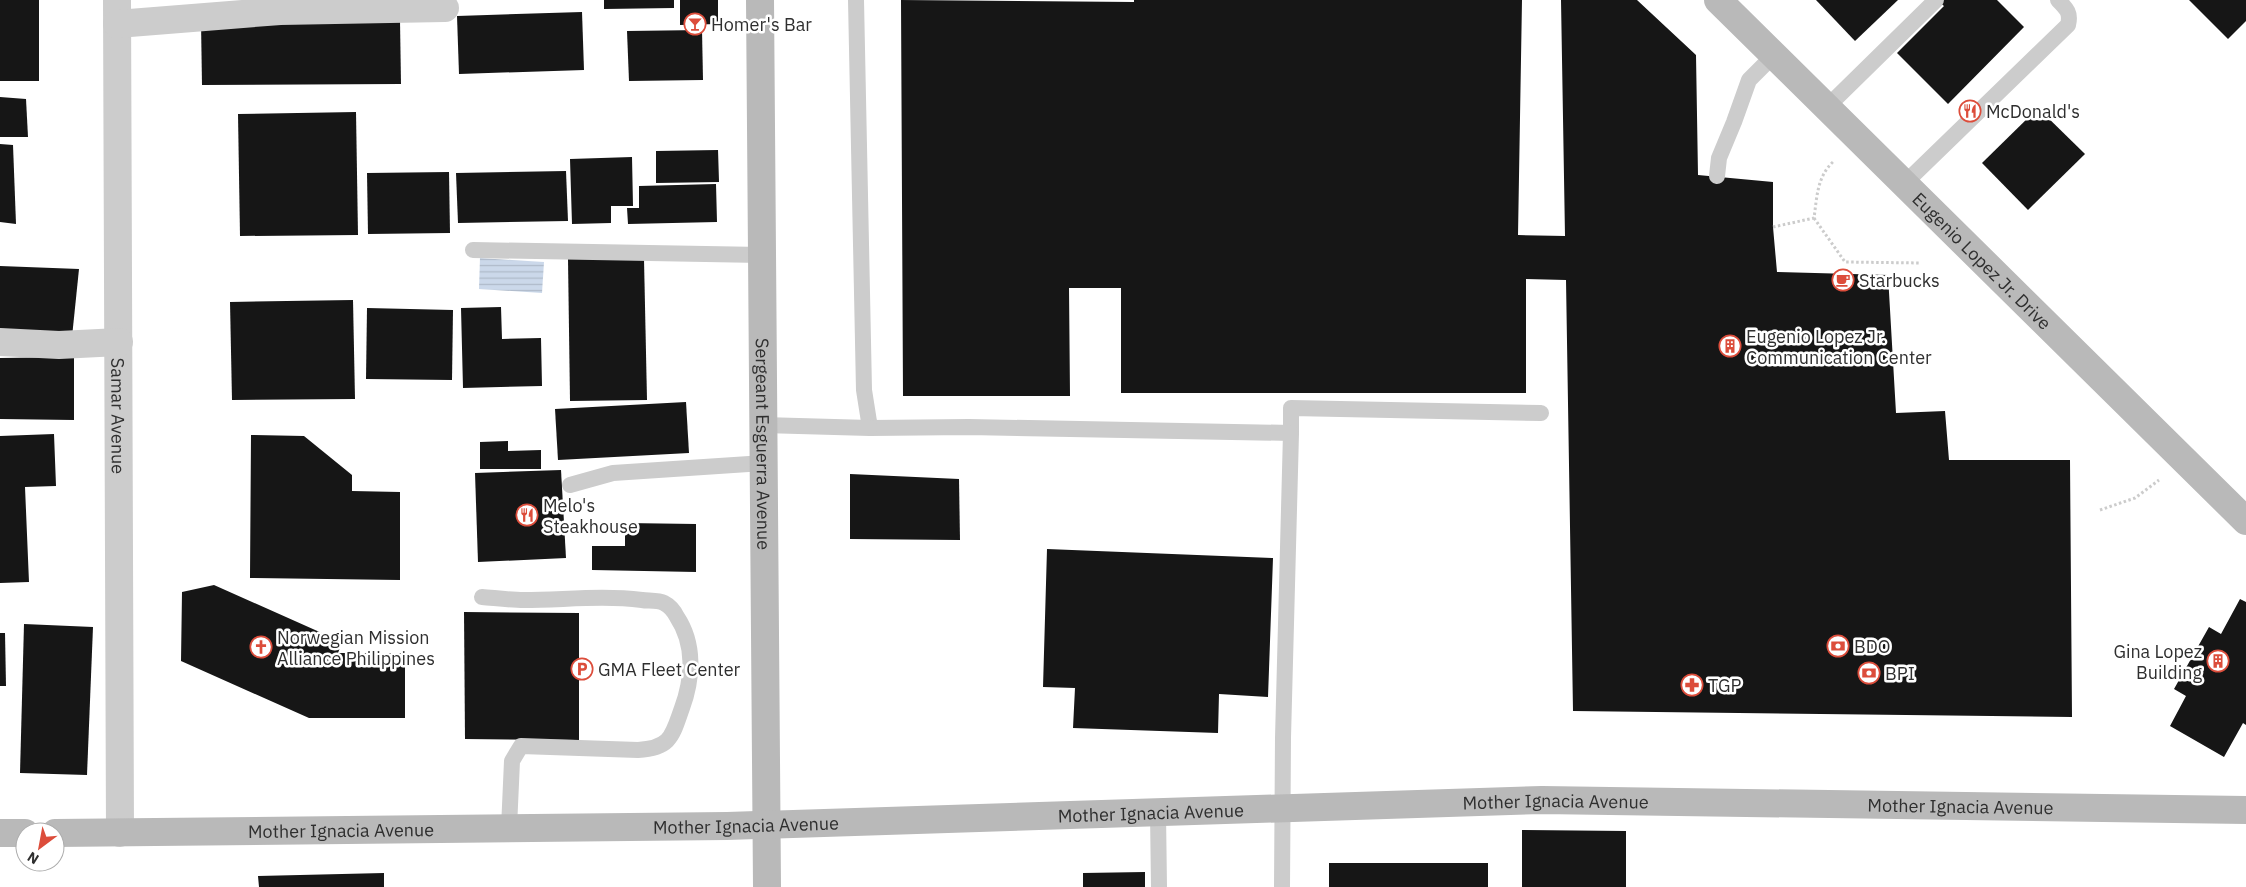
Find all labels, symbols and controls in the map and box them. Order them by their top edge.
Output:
bar icon: Homer's Bar [683,12,707,36]
place label: Homer's Bar [711,13,812,36]
restaurant icon: McDonald's [1958,99,1982,123]
place label: McDonald's [1986,100,2080,123]
street label: Eugenio Lopez Jr. Drive [1908,187,2057,334]
cafe icon: Starbucks [1831,268,1855,292]
place label: Starbucks [1859,269,1940,292]
place label: Eugenio Lopez Jr. Communication Center [1746,325,1932,369]
building icon: Eugenio Lopez Jr. Communication Center [1718,334,1742,358]
street label: Sergeant Esguerra Avenue [751,338,776,550]
street label: Samar Avenue [107,358,130,474]
place label: Melo's Steakhouse [543,494,638,538]
restaurant icon: Melo's Steakhouse [515,503,539,527]
place label: Norwegian Mission Alliance Philippines [277,626,435,670]
bank icon: BDO [1826,634,1850,658]
church icon: Norwegian Mission Alliance Philippines [249,635,273,659]
place label: BDO [1854,635,1891,658]
place label: Gina Lopez Building [2113,640,2202,684]
building icon: Gina Lopez Building [2206,649,2230,673]
parking icon: GMA Fleet Center [570,657,594,681]
place label: GMA Fleet Center [598,658,741,681]
bank icon: BPI [1857,661,1881,685]
place label: BPI [1885,662,1915,685]
pharmacy icon: TGP [1680,673,1704,697]
place label: TGP [1708,674,1741,697]
street label: Mother Ignacia Avenue [1462,788,1649,814]
street label: Mother Ignacia Avenue [1867,793,2054,819]
street label: Mother Ignacia Avenue [1057,798,1244,827]
street label: Mother Ignacia Avenue [653,811,839,838]
street label: Mother Ignacia Avenue [248,818,434,842]
north arrow [15,822,65,872]
text: N [24,848,42,868]

